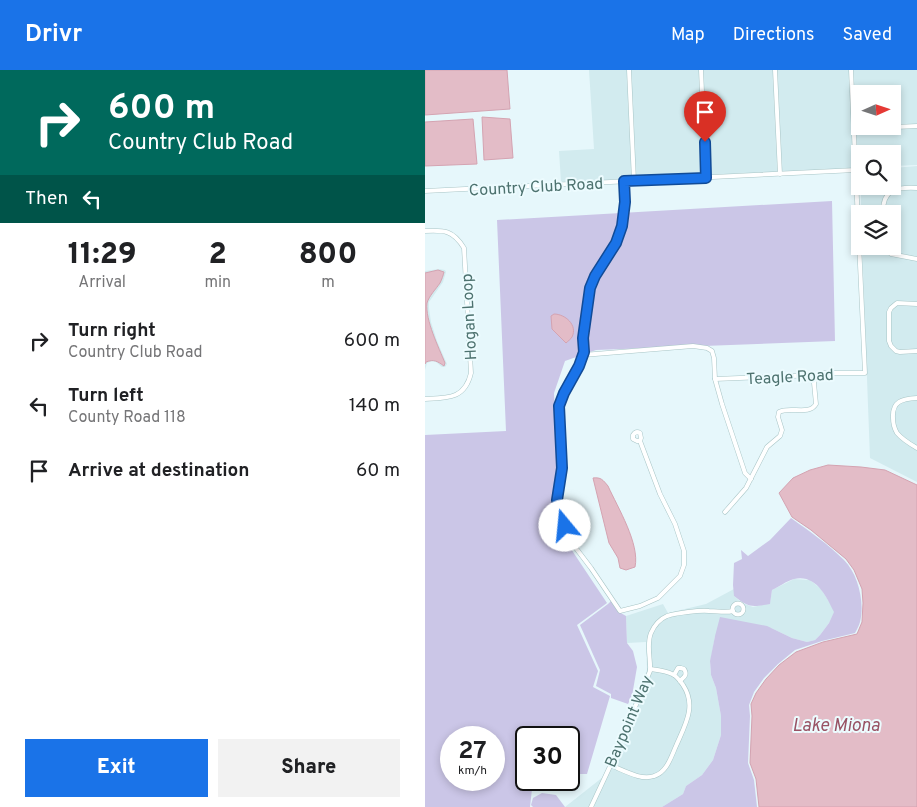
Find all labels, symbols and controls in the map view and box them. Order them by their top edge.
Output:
text: Drivr [25,20,82,50]
text: Map [671,24,705,47]
text: Directions [733,24,815,47]
text: Saved [843,24,892,47]
north arrow [851,85,901,135]
map controls [851,85,901,255]
text: 600 m [108,87,215,131]
icon: right [25,90,90,155]
pin [684,91,726,142]
icon: arrive [691,98,719,126]
text: Country Club Road [108,130,293,157]
button: search [851,145,901,195]
street label: Country Club Road [468,174,604,202]
icon: left [78,185,106,213]
text: Then [25,187,68,211]
button: layers [851,205,901,255]
text: 11:29 [68,237,137,274]
text: 2 [209,237,227,274]
text: 800 [299,237,357,274]
text: Arrival [78,273,126,293]
text: min [204,273,231,293]
text: m [321,273,335,293]
street label: Hogan Loop [458,273,482,361]
text: Turn right [68,319,156,343]
icon: right [25,327,53,355]
text: 600 m [344,329,400,353]
text: Country Club Road [68,343,203,363]
street label: Teagle Road [746,366,834,390]
text: Turn left [68,384,144,408]
icon: left [25,392,53,420]
text: 140 m [349,394,400,418]
text: County Road 118 [68,408,186,428]
icon: arrive [25,457,53,485]
text: Arrive at destination [68,459,249,483]
text: 60 m [356,459,400,483]
position arrow [538,499,590,551]
street label: Baypoint Way [601,673,658,771]
water label: Lake Miona [792,715,881,738]
speed limit sign: 30 [515,726,580,791]
text: 27 [458,736,487,768]
button: Exit [25,739,208,797]
button: Share [218,739,400,797]
text: km/h [458,763,487,779]

